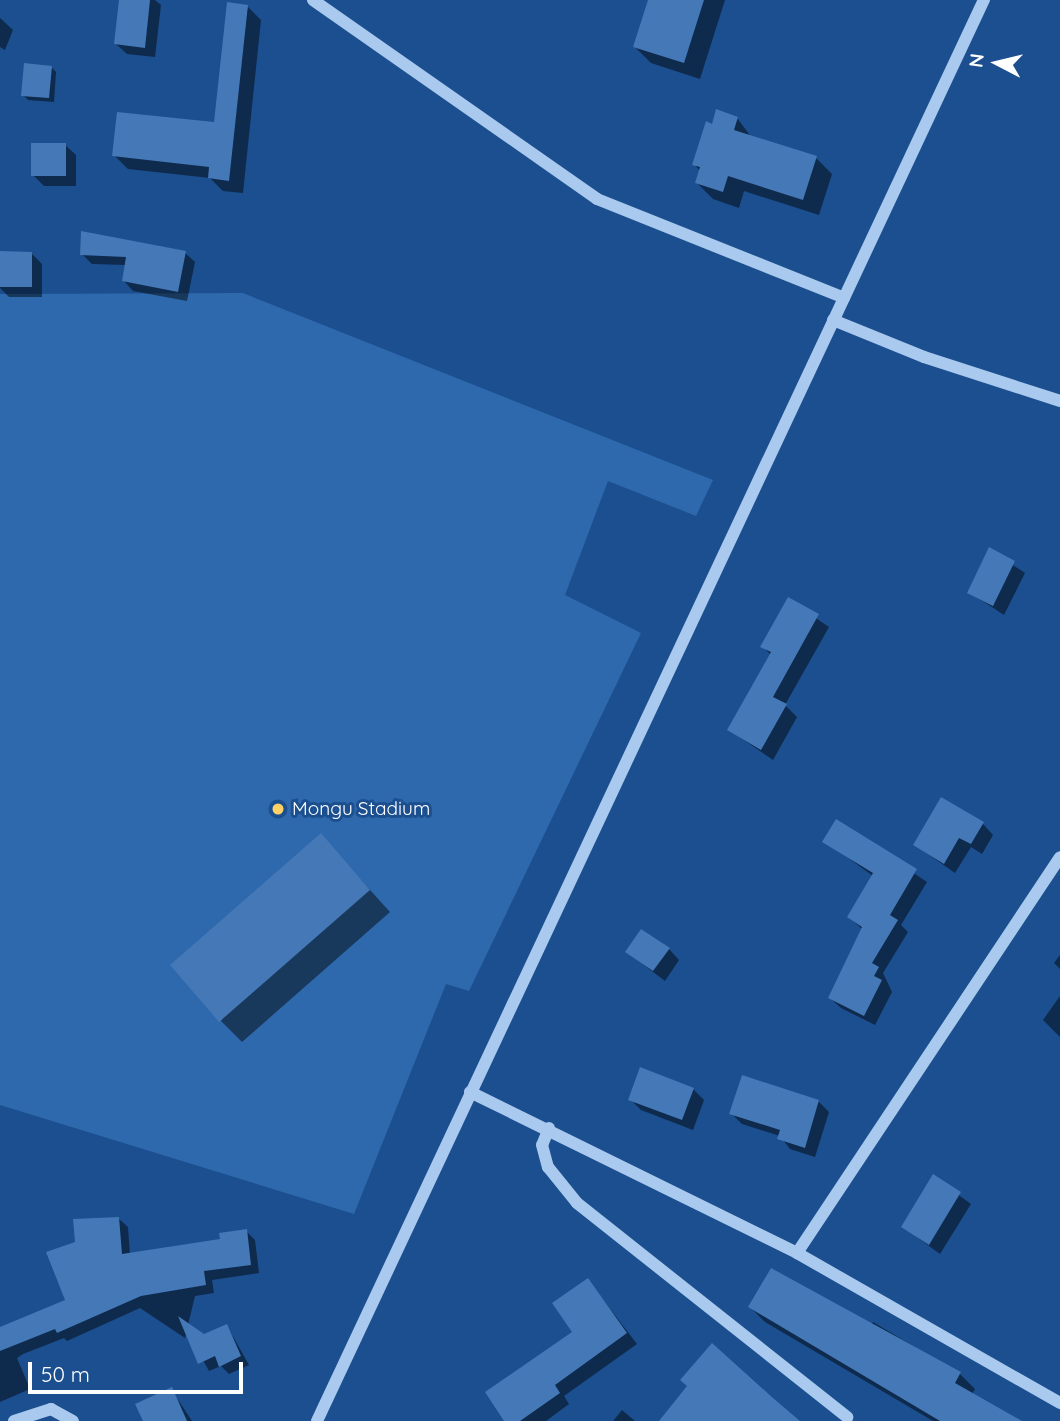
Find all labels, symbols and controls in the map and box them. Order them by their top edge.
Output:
north arrow [962,28,1032,98]
text: N [963,52,989,69]
place label: Mongu Stadium [292,798,430,820]
marker: Mongu Stadium [270,801,286,817]
scale bar [32,1348,247,1392]
text: 50 m [41,1361,90,1387]

